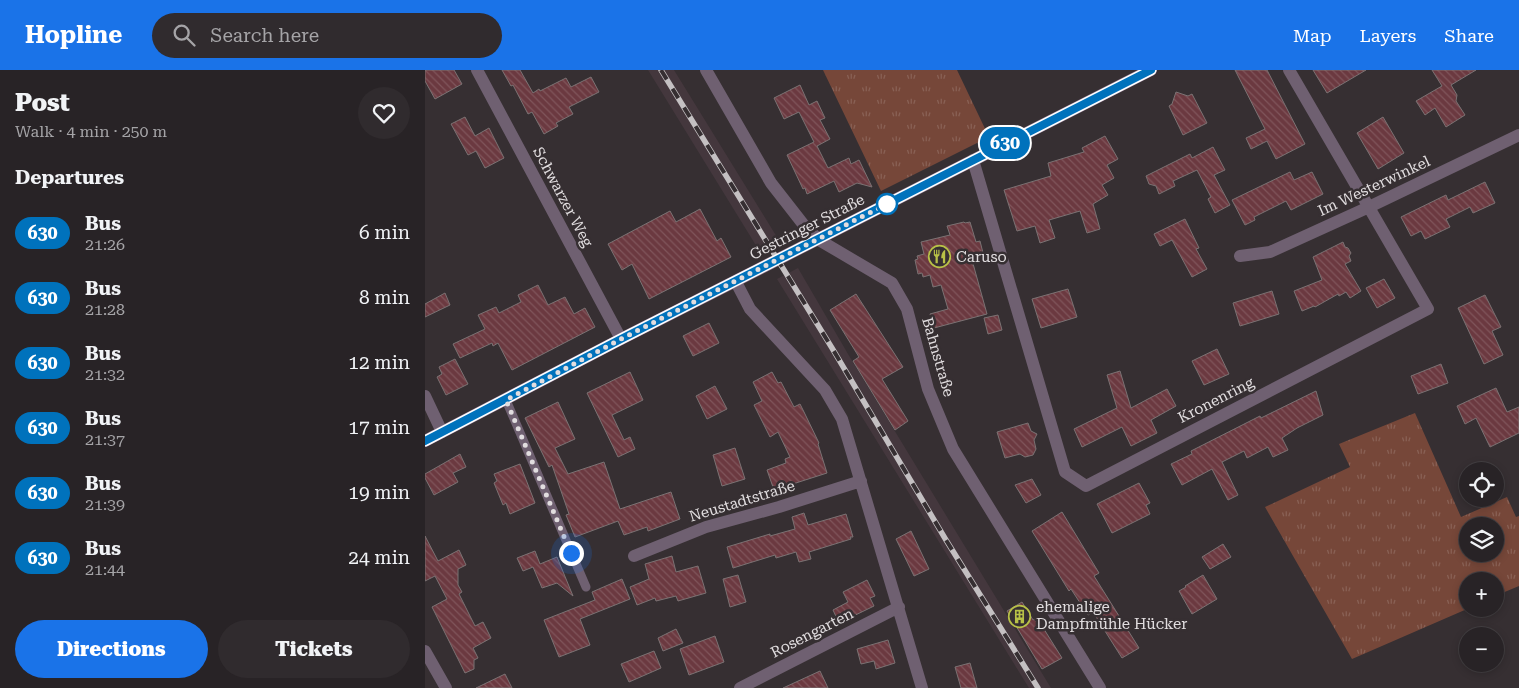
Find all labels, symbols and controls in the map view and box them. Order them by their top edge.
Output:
search box [152,13,502,58]
text: Hopline [25,21,122,49]
icon: search [170,21,198,49]
text: Search here [210,24,319,47]
text: Map [1293,25,1332,46]
text: Layers [1360,25,1416,46]
text: Share [1444,25,1494,46]
button: heart [358,87,410,139]
text: Post [15,89,70,117]
text: Walk · 4 min · 250 m [15,122,167,141]
line badge: 630 [976,127,1034,159]
text: 630 [990,132,1020,153]
street label: Schwarzer Weg [529,144,597,250]
street label: Im Westerwinkel [1315,152,1433,220]
text: Departures [15,166,124,189]
street label: Gestringer Straße [747,190,867,264]
unlabelled marker [876,193,898,215]
text: Bus [85,212,121,235]
text: 6 min [359,221,410,244]
text: 630 [27,222,58,243]
text: 21:26 [85,235,125,254]
restaurant icon: Caruso [928,245,952,269]
place label: Caruso [956,248,1007,266]
text: Bus [85,277,121,300]
text: 8 min [359,286,410,309]
text: 630 [27,287,58,308]
text: 21:28 [85,300,125,319]
street label: Bahnstraße [918,315,958,399]
text: Bus [85,342,121,365]
text: 12 min [348,351,410,374]
text: 630 [27,352,58,373]
text: 21:32 [85,365,125,384]
street label: Kronenring [1175,373,1257,427]
text: Bus [85,407,121,430]
text: 17 min [348,416,410,439]
text: 630 [27,417,58,438]
text: 21:37 [85,430,125,449]
map controls [1459,462,1504,672]
button: locate [1459,462,1504,507]
text: Bus [85,472,121,495]
street label: Neustadtstraße [687,476,797,526]
text: 19 min [348,481,410,504]
text: 630 [27,482,58,503]
text: 21:39 [85,495,125,514]
button: layers [1459,517,1504,562]
text: Bus [85,537,121,560]
your location [559,541,584,566]
text: 24 min [348,546,410,569]
text: 630 [27,547,58,568]
text: 21:44 [85,560,125,579]
button: + [1459,572,1504,617]
place label: ehemalige Dampfmühle Hücker [1036,598,1188,633]
street label: Rosengarten [768,604,857,662]
building icon: ehemalige Dampfmühle Hücker [1008,604,1032,628]
button: Directions [15,620,208,678]
button: Tickets [218,620,410,678]
button: − [1459,627,1504,672]

